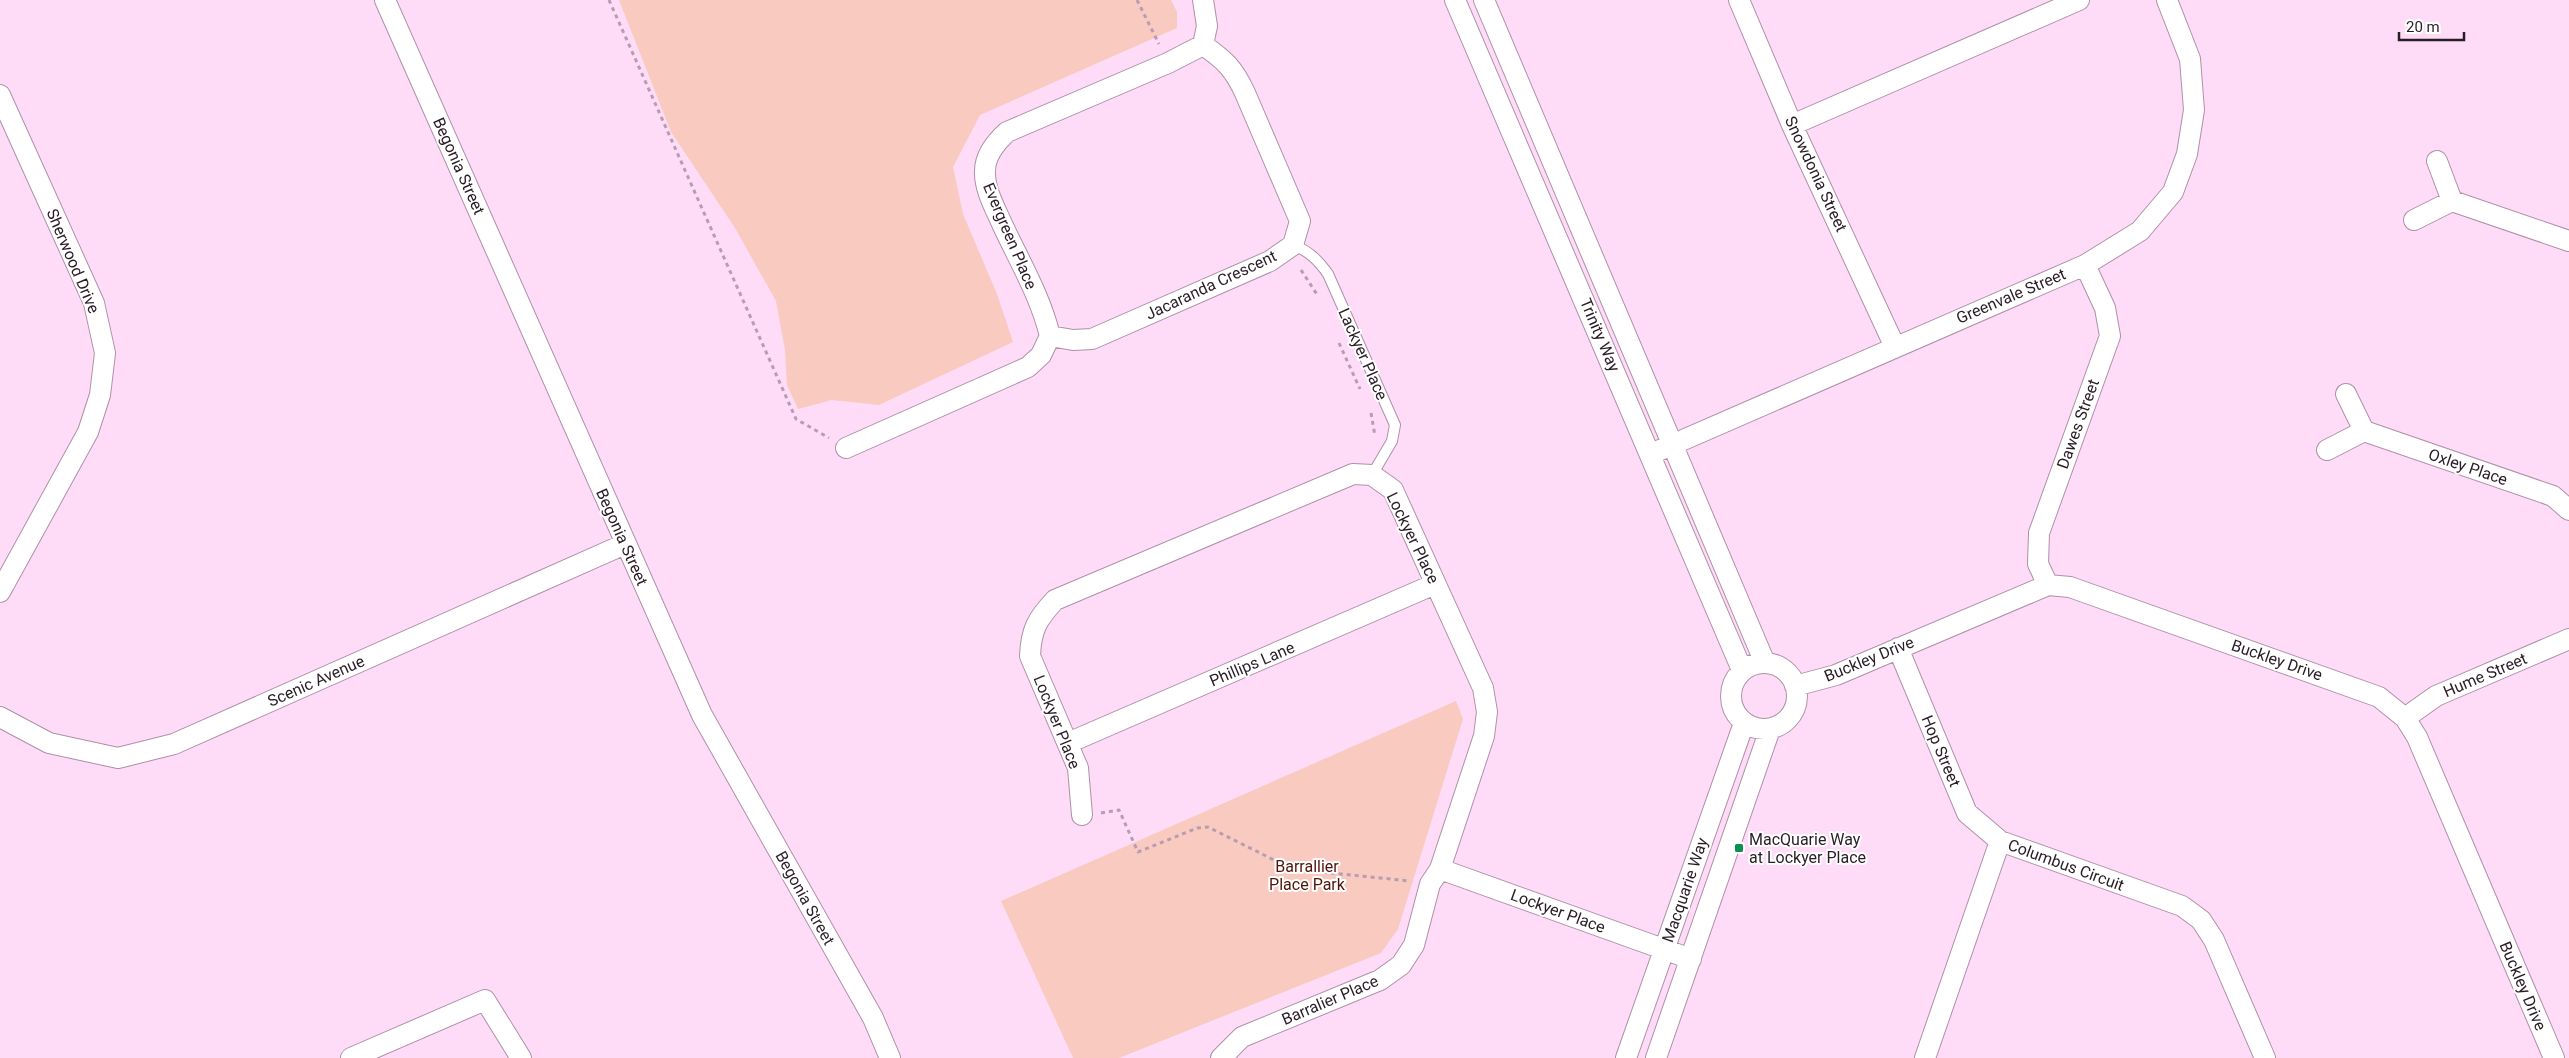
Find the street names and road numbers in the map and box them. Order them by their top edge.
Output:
street label: Snowdonia Street [1781,113,1851,235]
street label: Begonia Street [429,115,489,217]
street label: Evergreen Place [979,180,1041,292]
street label: Sherwood Drive [42,206,104,316]
street label: Jacaranda Crescent [1142,246,1280,324]
street label: Greenvale Street [1953,264,2069,328]
street label: Trinity Way [1576,295,1624,375]
street label: Lackyer Place [1334,305,1392,403]
street label: Dawes Street [2053,377,2103,471]
street label: Oxley Place [2426,445,2510,489]
street label: Begonia Street [592,486,652,588]
street label: Lockyer Place [1383,489,1443,587]
street label: Buckley Drive [1821,632,1917,686]
street label: Buckley Drive [2229,636,2325,684]
street label: Phillips Lane [1207,638,1297,690]
street label: Hume Street [2440,649,2530,701]
street label: Scenic Avenue [265,651,367,711]
street label: Lockyer Place [1030,672,1084,772]
street label: Hop Street [1917,712,1965,790]
street label: Macquarie Way [1658,835,1712,945]
street label: Columbus Circuit [2005,835,2127,895]
street label: Begonia Street [771,848,839,948]
street label: Lockyer Place [1508,885,1608,937]
street label: Buckley Drive [2496,939,2550,1033]
street label: Barralier Place [1279,971,1381,1029]

